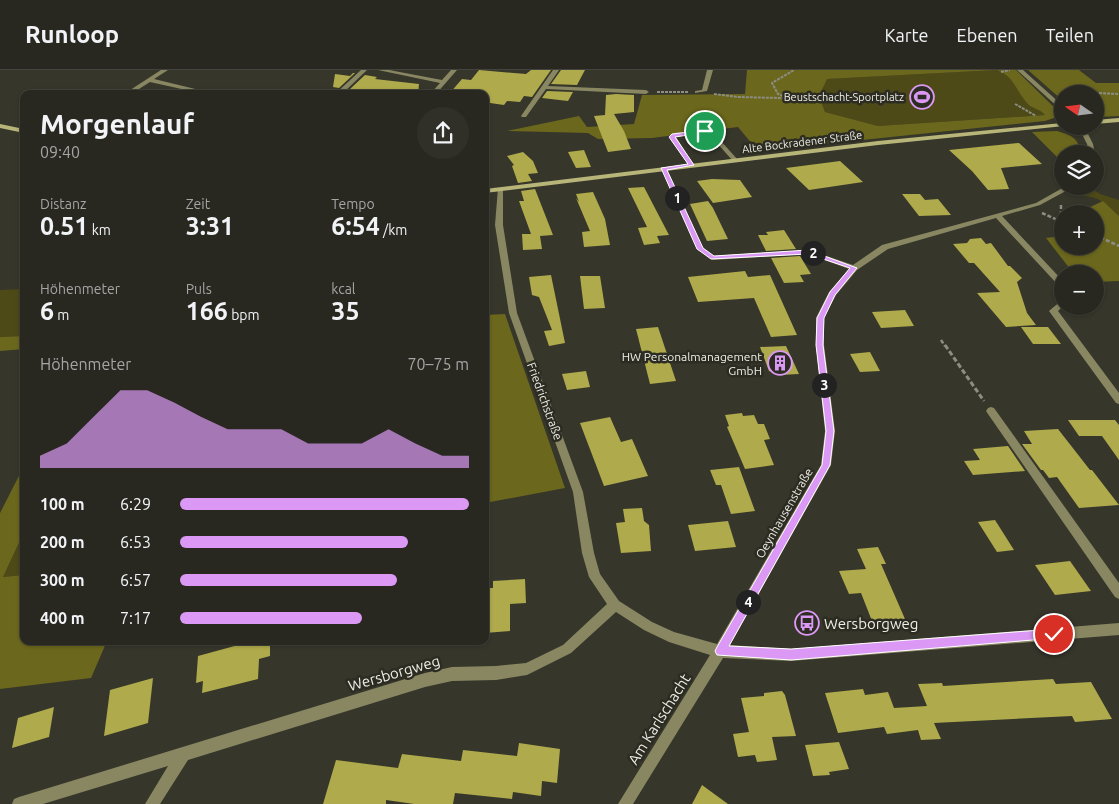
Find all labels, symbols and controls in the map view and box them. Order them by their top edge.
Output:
text: Runloop [25,21,119,48]
text: Karte [885,25,929,45]
text: Ebenen [957,25,1018,45]
text: Teilen [1046,25,1094,45]
sports icon: Beustschacht-Sportplatz [909,84,935,110]
north arrow [1054,85,1104,135]
map controls [1054,85,1104,315]
place label: Beustschacht-Sportplatz [784,91,904,103]
button: share [417,107,469,159]
text: Morgenlauf [40,108,194,139]
pin [684,110,726,152]
icon: arrive [691,117,719,145]
street label: Alte Bockradener Straße [741,129,863,155]
text: 09:40 [40,143,80,161]
button: layers [1054,145,1104,195]
pin: 1 [664,186,690,210]
text: 1 [674,190,681,206]
text: Distanz [40,196,86,212]
text: Zeit [186,196,210,212]
text: Tempo [331,196,375,212]
button: + [1054,205,1104,255]
text: 0.51 [40,212,88,240]
text: 3:31 [186,212,234,240]
text: 6:54 [331,212,380,240]
text: km [88,222,111,238]
text: /km [380,222,407,238]
pin: 2 [800,240,826,266]
text: 2 [810,245,817,261]
button: − [1054,265,1104,315]
text: Höhenmeter [40,281,120,297]
text: Puls [186,281,212,297]
text: kcal [331,281,356,297]
text: 6 [40,297,54,325]
text: 166 [186,297,228,325]
text: 35 [331,297,360,325]
text: m [54,307,69,323]
text: bpm [228,307,260,323]
place label: HW Personalmanagement GmbH [622,350,762,377]
building icon: HW Personalmanagement GmbH [767,350,793,376]
text: Höhenmeter [40,355,131,373]
text: 70–75 m [407,355,469,373]
street label: Friedrichstraße [525,360,565,442]
pin: 3 [812,372,836,398]
text: 3 [821,377,828,393]
street label: Oeynhausenstraße [753,466,815,560]
text: 100 m [40,495,85,513]
text: 6:29 [120,495,151,513]
text: 200 m [40,533,85,551]
text: 6:53 [120,533,151,551]
text: 300 m [40,571,85,589]
text: 6:57 [120,571,151,589]
pin: 4 [736,590,760,614]
text: 4 [745,594,752,610]
text: 400 m [40,609,85,627]
text: 7:17 [120,609,151,627]
bus stop icon: Wersborgweg [794,610,820,636]
pin [1033,613,1075,655]
place label: Wersborgweg [824,615,919,632]
icon: check [1040,620,1068,648]
street label: Wersborgweg [346,652,442,694]
street label: Am Karlschacht [624,670,694,768]

